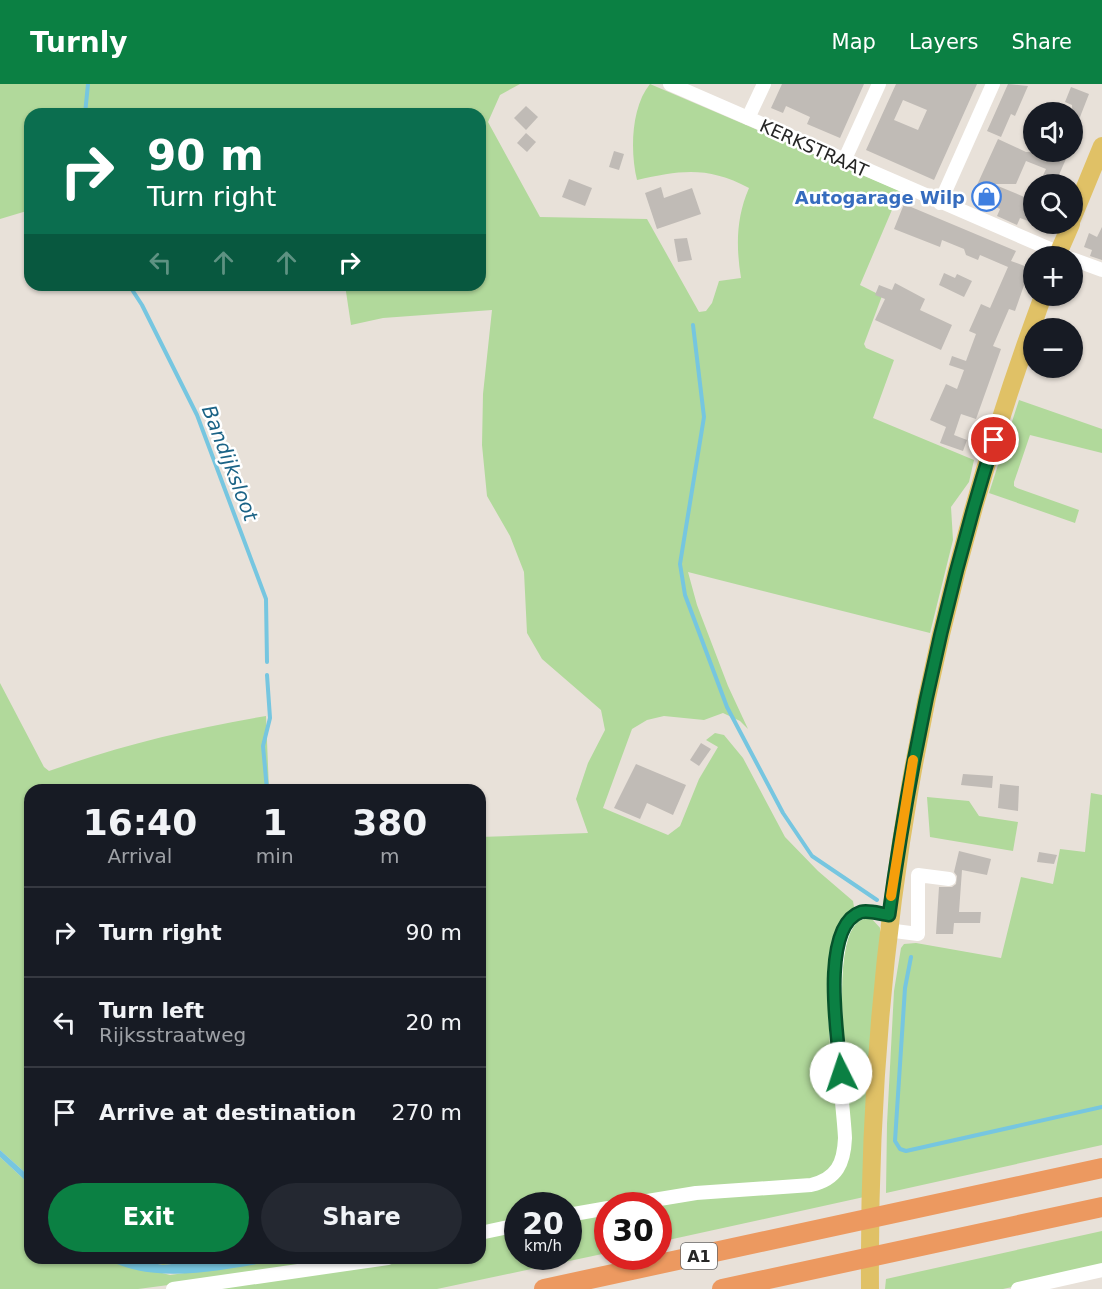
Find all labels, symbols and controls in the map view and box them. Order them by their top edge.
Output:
text: Turnly [30,26,128,59]
text: Map [832,30,876,54]
text: Layers [909,30,978,54]
text: Share [1011,30,1072,54]
map controls [1023,102,1083,378]
button: sound [1023,102,1083,162]
street label: KERKSTRAAT [757,115,872,182]
text: 90 m [147,131,264,180]
icon: right [48,132,126,210]
button: search [1023,174,1083,234]
text: Turn right [147,181,276,212]
shop icon: Autogarage Wilp [970,181,1002,213]
place label: Autogarage Wilp [795,187,965,208]
icon: left [144,246,177,279]
icon: ahead [207,246,240,279]
icon: ahead [270,246,303,279]
icon: right [333,246,366,279]
button: + [1023,246,1083,306]
button: − [1023,318,1083,378]
water label: Bandijksloot [197,402,264,525]
pin [968,414,1019,465]
icon: arrive [977,423,1010,456]
text: 16:40 [83,802,197,843]
text: 1 [262,802,287,843]
text: 380 [352,802,427,843]
text: Arrival [107,844,172,868]
text: min [256,844,294,868]
text: m [380,844,400,868]
icon: right [48,916,81,949]
text: Turn right [99,920,222,945]
text: 90 m [406,920,462,945]
text: Turn left [99,998,204,1023]
icon: left [48,1006,81,1039]
text: 20 m [406,1010,462,1035]
text: Rijksstraatweg [99,1023,246,1047]
position arrow [809,1041,873,1105]
icon: arrive [48,1096,81,1129]
text: Arrive at destination [99,1100,356,1125]
text: 270 m [392,1100,462,1125]
button: Exit [48,1183,249,1252]
button: Share [261,1183,462,1252]
speed limit sign: 30 [594,1192,672,1270]
text: 20 [522,1206,564,1241]
text: km/h [524,1237,562,1255]
road number: A1 [681,1243,717,1269]

